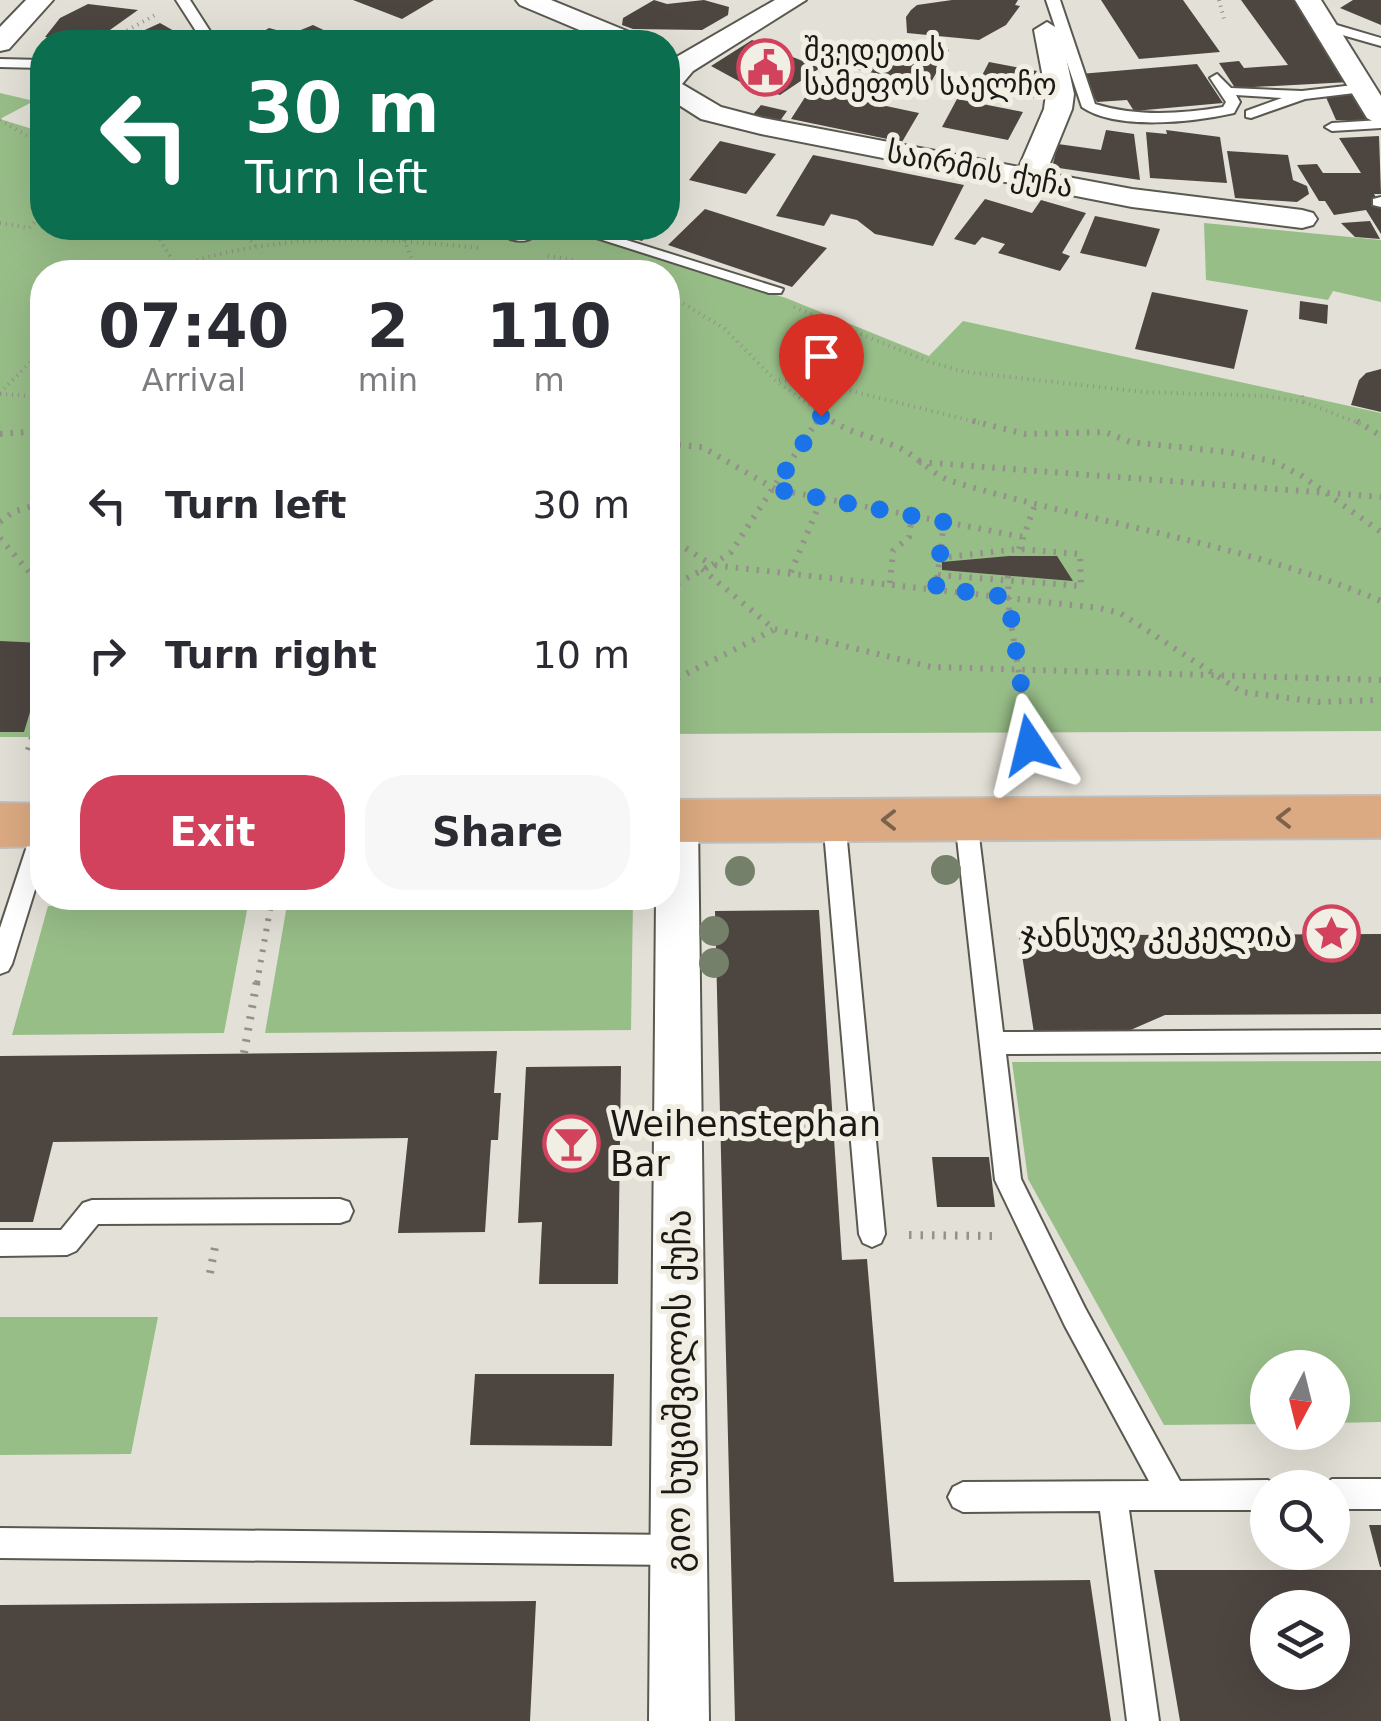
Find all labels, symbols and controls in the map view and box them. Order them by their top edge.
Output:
place label: შვედეთის სამეფოს საელჩო [804,33,1057,102]
public building icon: შვედეთის სამეფოს საელჩო [735,37,795,97]
text: 30 m [245,67,440,149]
icon: left [80,70,210,200]
street label: საირმის ქუჩა [884,134,1076,204]
text: Turn left [245,151,428,204]
text: 07:40 [98,291,289,361]
text: 2 [367,291,409,361]
text: 110 [486,291,612,361]
pin [779,314,864,417]
icon: arrive [794,329,849,384]
text: Arrival [142,361,246,399]
text: min [358,361,418,399]
text: m [533,361,565,399]
icon: left [80,478,135,533]
text: Turn left [165,483,346,527]
text: 30 m [533,483,630,527]
icon: right [80,628,135,683]
text: Turn right [165,633,377,677]
text: 10 m [533,633,630,677]
position arrow [978,693,1082,797]
button: Exit [80,775,345,890]
button: Share [365,775,630,890]
one-way arrow [1275,807,1290,829]
one-way arrow [880,809,896,831]
place icon: ჯანსუღ კეკელია [1301,904,1361,964]
place label: ჯანსუღ კეკელია [1020,914,1292,954]
place label: Weihenstephan Bar [610,1104,881,1184]
bar icon: Weihenstephan Bar [541,1114,601,1174]
street label: გიო ხუციშვილის ქუჩა [658,1209,698,1573]
north arrow [1250,1350,1350,1450]
map controls [1250,1350,1350,1690]
button: search [1250,1470,1350,1570]
button: layers [1250,1590,1350,1690]

